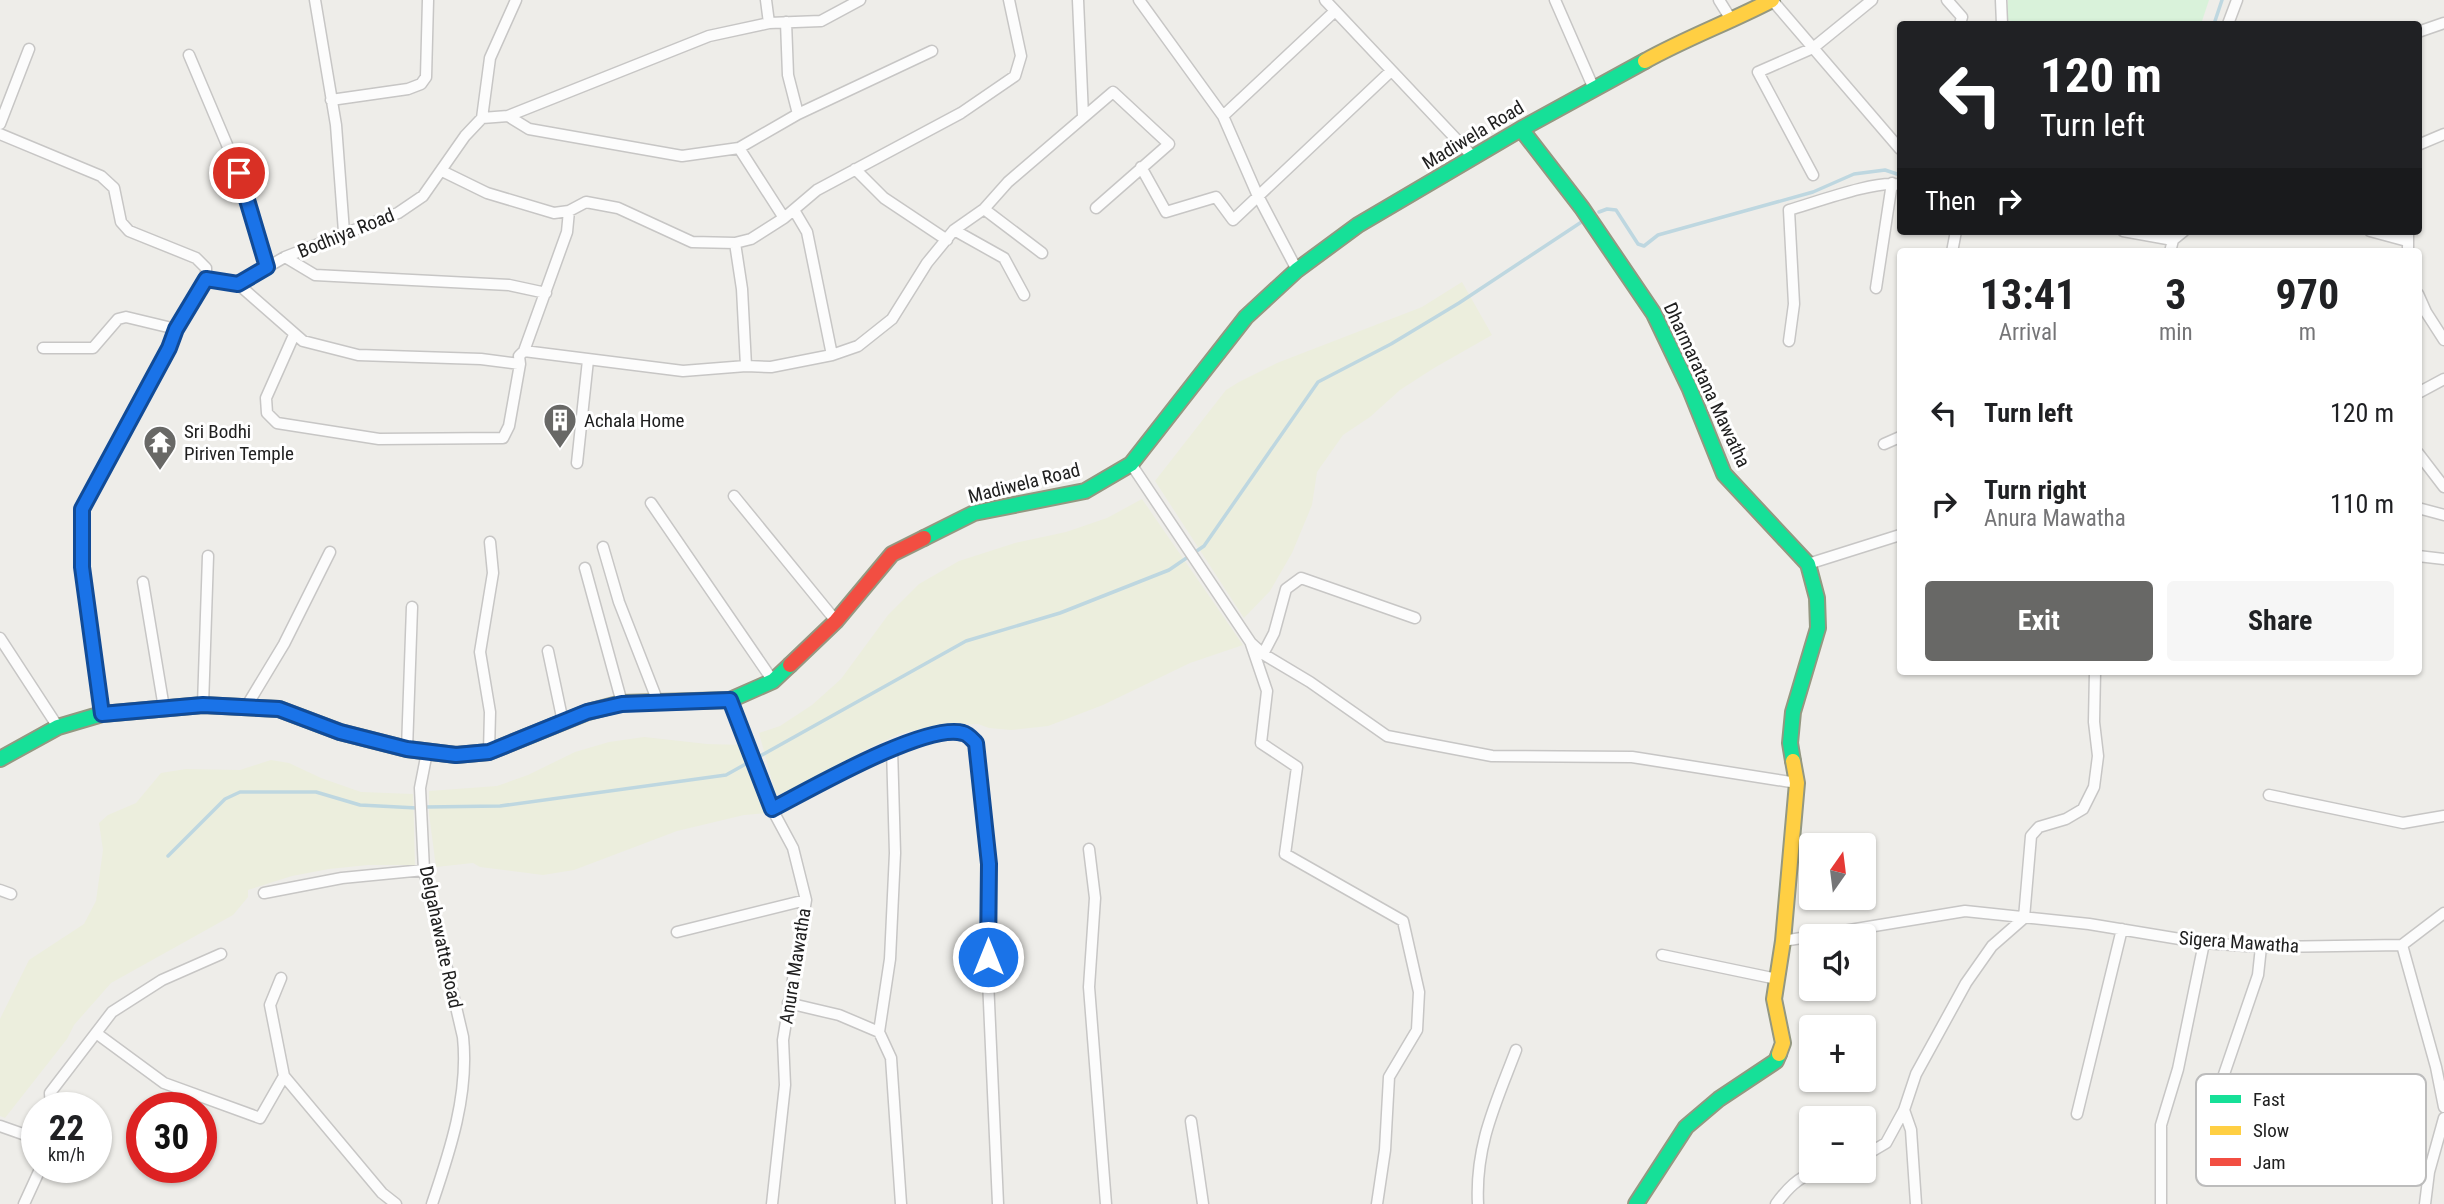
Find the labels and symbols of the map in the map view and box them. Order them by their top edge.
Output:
street label: Madiwela Road [1418,96,1528,174]
pin [209,143,269,203]
street label: Bodhiya Road [294,203,398,263]
street label: Dharmaratana Mawatha [1659,299,1755,471]
building icon: Achala Home [541,401,579,450]
place label: Achala Home [584,409,684,432]
place label: Sri Bodhi Piriven Temple [184,420,294,465]
temple icon: Sri Bodhi Piriven Temple [141,423,179,472]
street label: Madiwela Road [966,458,1082,508]
north arrow [1799,833,1876,910]
street label: Delgahawatte Road [415,864,467,1010]
street label: Anura Mawatha [774,906,816,1026]
position arrow [951,920,1025,994]
street label: Sigera Mawatha [2178,926,2300,958]
legend [2196,1074,2426,1186]
text: Fast [2253,1088,2285,1111]
speed limit sign: 30 [126,1092,217,1183]
text: Slow [2253,1119,2289,1142]
text: Jam [2253,1151,2286,1174]

